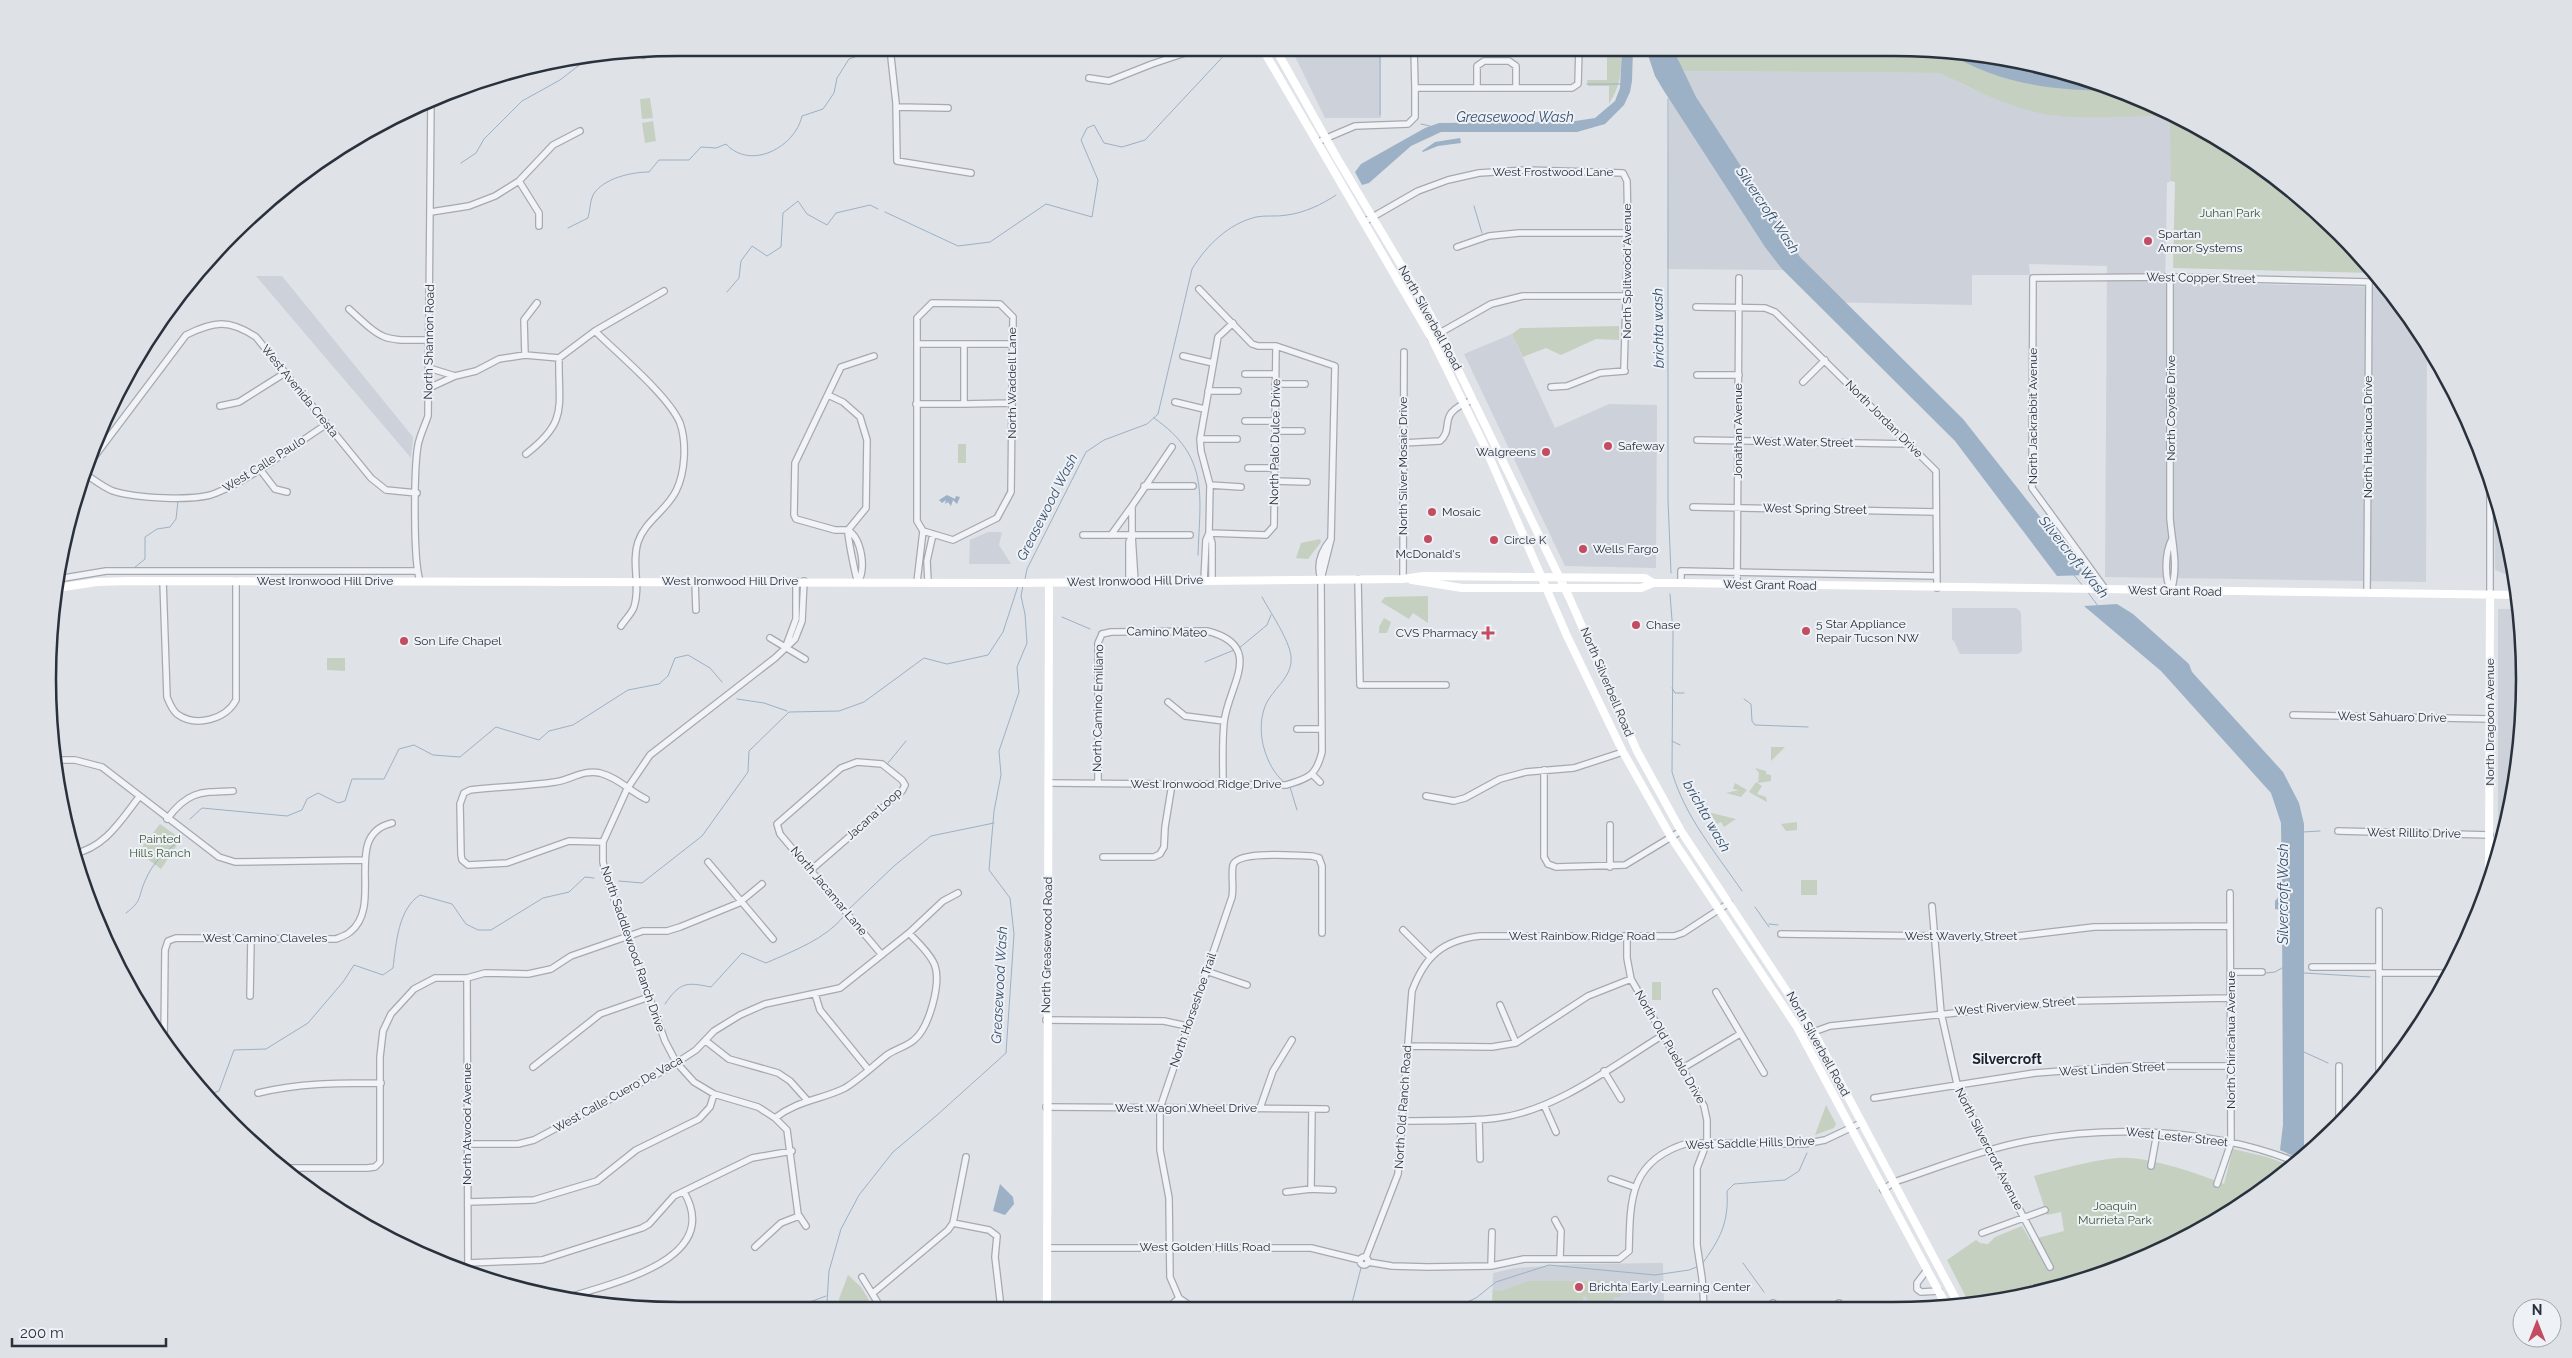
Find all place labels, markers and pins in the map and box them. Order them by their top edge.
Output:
place label: Spartan Armor Systems [2158,227,2243,255]
marker: Spartan Armor Systems [2142,235,2154,247]
place label: Safeway [1618,439,1665,453]
marker: Safeway [1602,440,1614,452]
place label: Walgreens [1476,445,1536,459]
marker: Walgreens [1540,446,1552,458]
place label: Mosaic [1442,505,1482,519]
marker: Mosaic [1426,506,1438,518]
marker: McDonald's [1422,533,1434,545]
place label: Circle K [1504,533,1547,547]
marker: Circle K [1488,534,1500,546]
place label: Wells Fargo [1593,542,1659,556]
marker: Wells Fargo [1577,543,1589,555]
place label: McDonald's [1395,547,1461,561]
place label: 5 Star Appliance Repair Tucson NW [1816,617,1919,645]
place label: Chase [1646,618,1681,632]
marker: Chase [1630,619,1642,631]
marker: 5 Star Appliance Repair Tucson NW [1800,625,1812,637]
place label: CVS Pharmacy [1396,626,1478,640]
marker: CVS Pharmacy [1482,627,1494,639]
place label: Son Life Chapel [414,634,502,648]
marker: Son Life Chapel [398,635,410,647]
place label: Brichta Early Learning Center [1589,1280,1751,1294]
marker: Brichta Early Learning Center [1573,1281,1585,1293]

